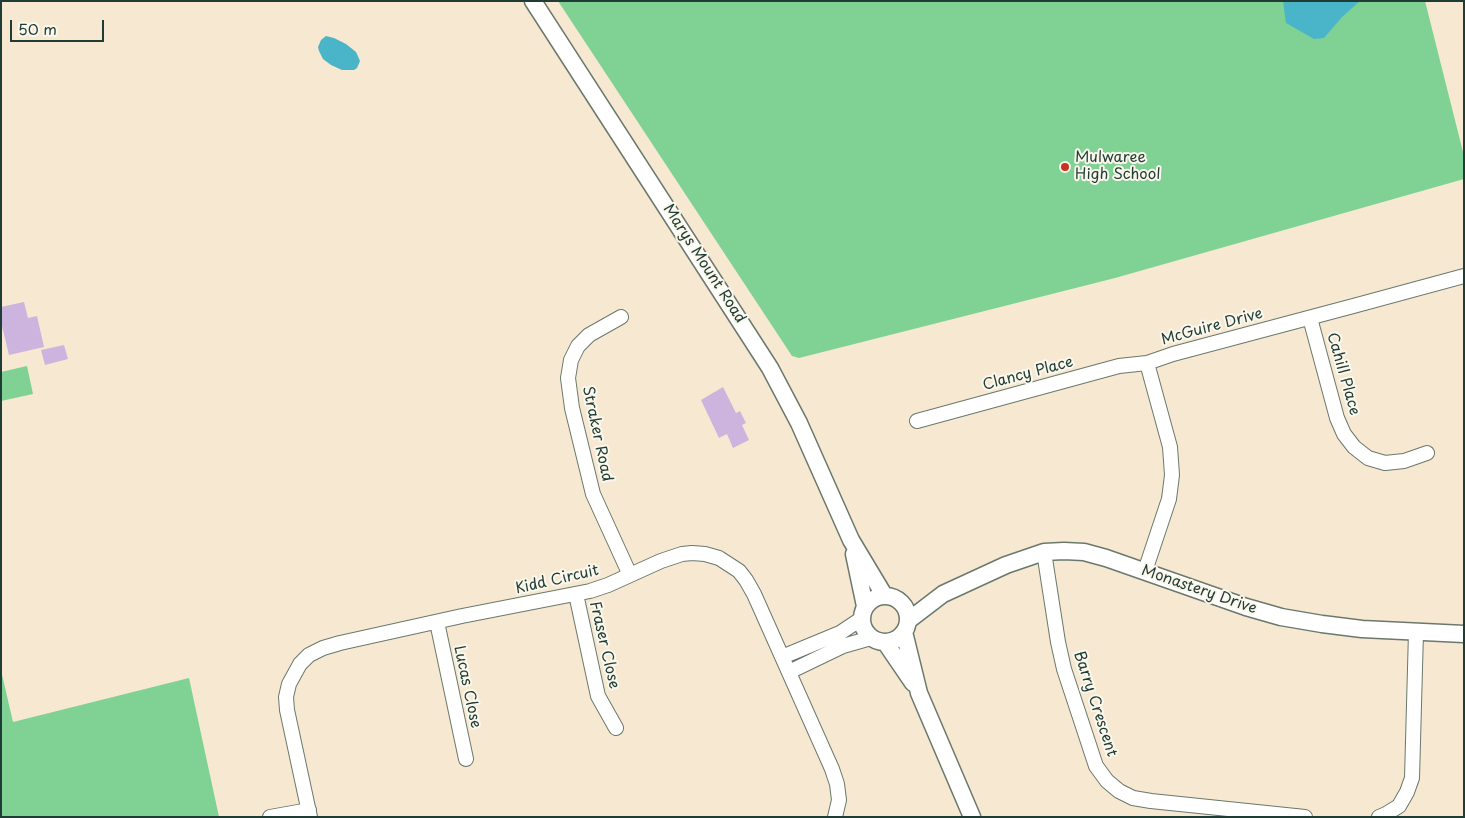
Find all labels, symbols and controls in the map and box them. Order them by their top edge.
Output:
scale bar [12,10,106,42]
text: 50 m [18,17,57,40]
place label: Mulwaree High School [1075,149,1160,184]
marker: Mulwaree High School [1059,161,1071,173]
street label: Marys Mount Road [659,201,749,327]
street label: McGuire Drive [1159,305,1265,349]
street label: Cahill Place [1323,331,1363,417]
street label: Clancy Place [981,353,1075,395]
street label: Straker Road [578,385,616,483]
street label: Kidd Circuit [513,562,601,598]
street label: Monastery Drive [1139,562,1259,618]
street label: Fraser Close [585,600,623,690]
street label: Lucas Close [449,644,485,730]
street label: Barry Crescent [1069,649,1121,759]

